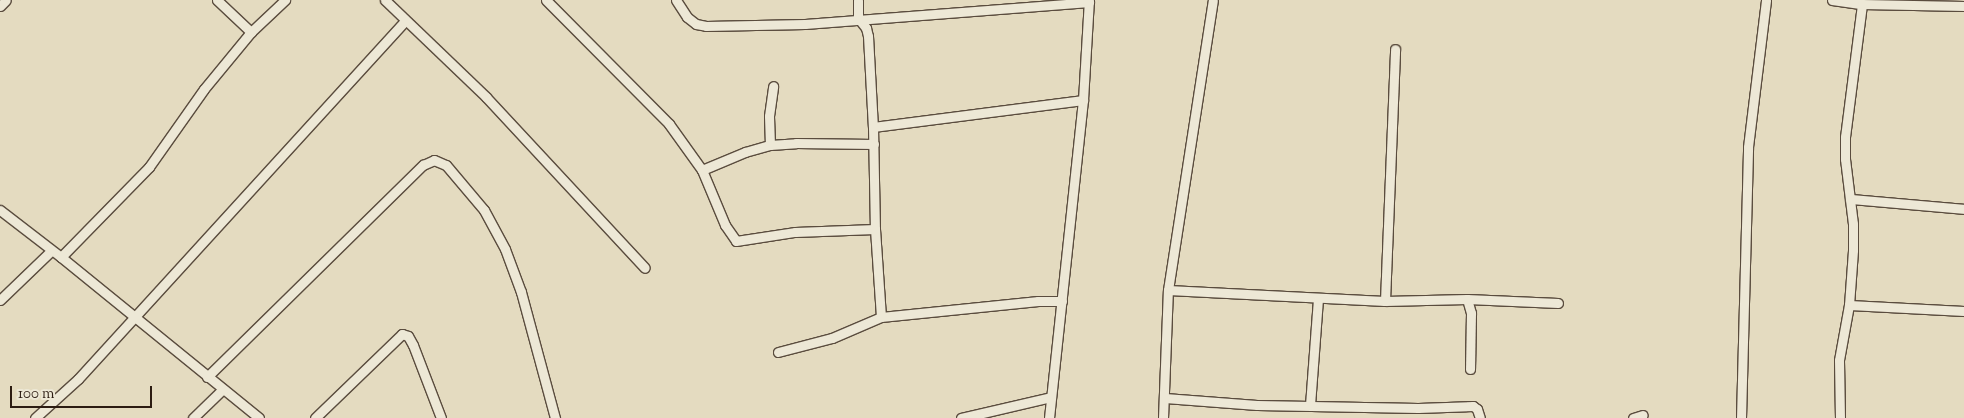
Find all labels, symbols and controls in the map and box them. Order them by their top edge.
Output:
scale bar [12,376,155,408]
text: 100 m [18,384,54,405]

